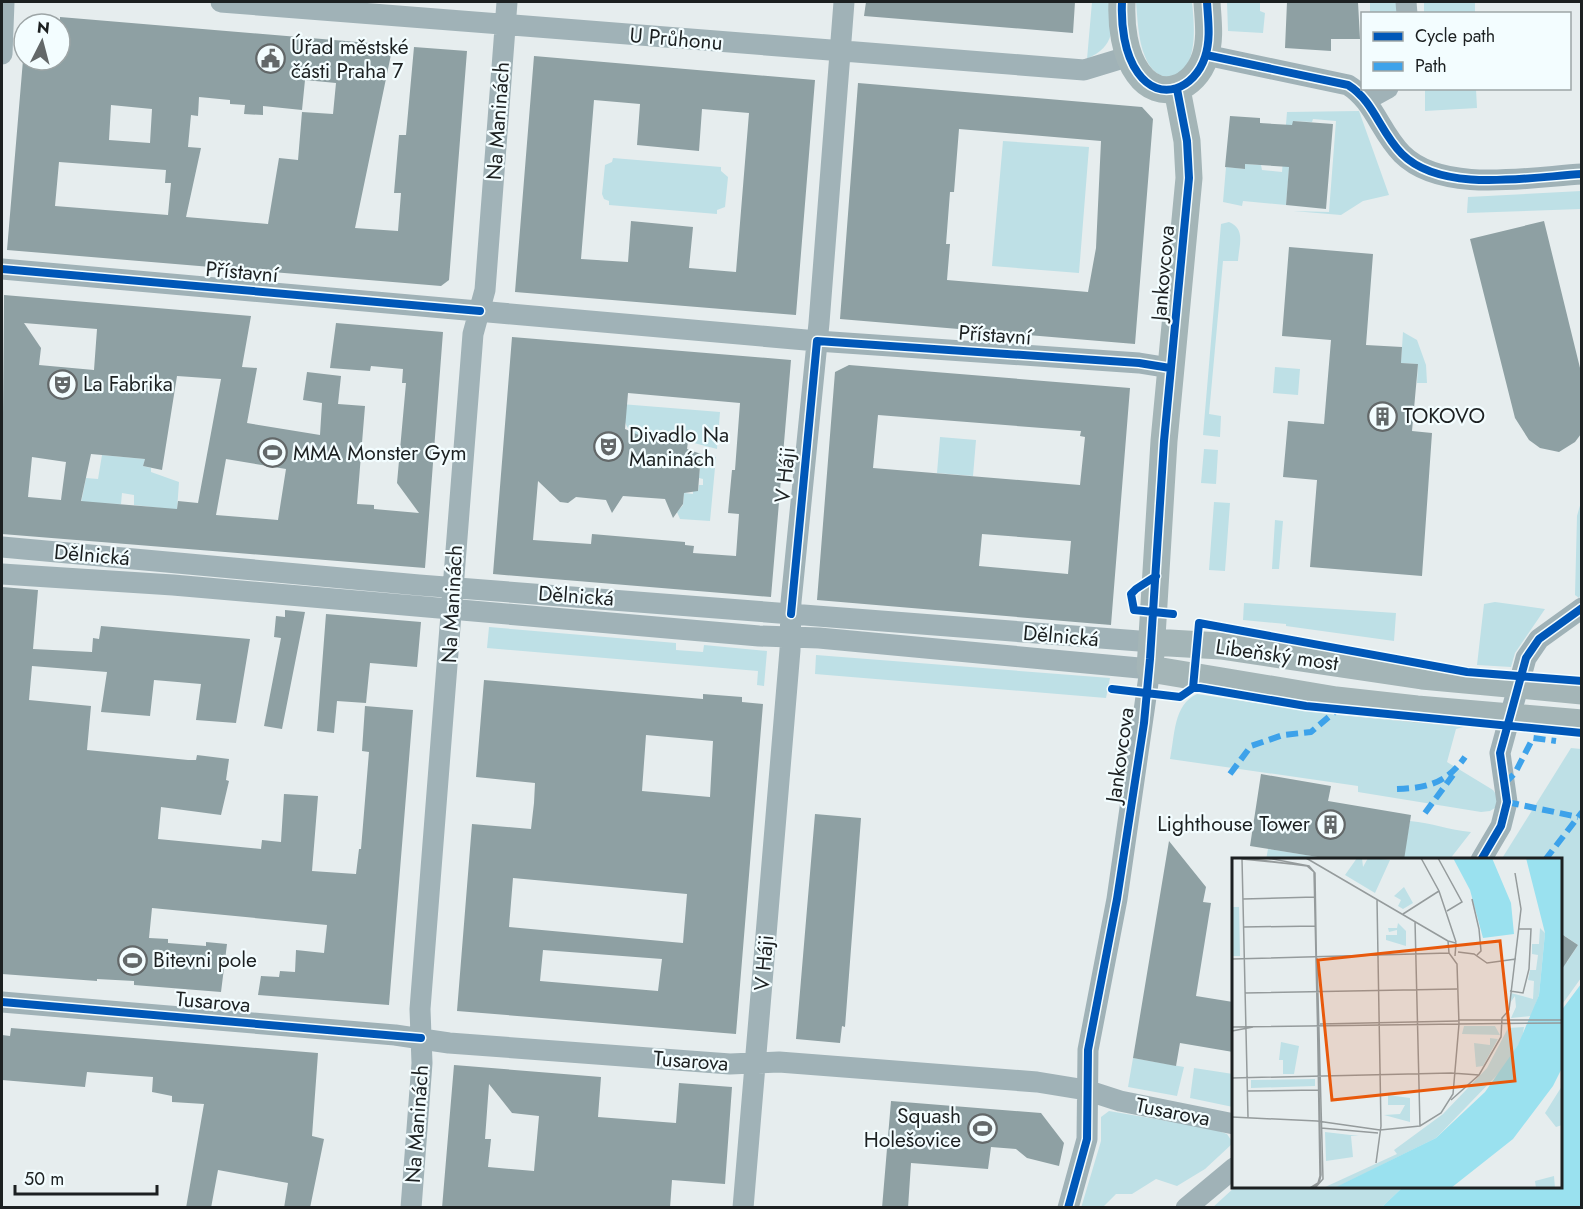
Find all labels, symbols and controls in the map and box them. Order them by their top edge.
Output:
north arrow [12,12,72,72]
legend [1361,12,1571,90]
text: N [36,15,51,40]
street label: U Průhonu [628,20,724,58]
text: Cycle path [1415,23,1495,49]
place label: Úřad městské části Praha 7 [291,32,409,86]
public building icon: Úřad městské části Praha 7 [254,43,286,75]
text: Path [1415,53,1447,79]
street label: Na Maninách [479,61,517,181]
street label: Jankovcova [1144,224,1182,325]
street label: Přístavní [204,254,281,290]
street label: Přístavní [958,317,1034,353]
theatre icon: La Fabrika [46,368,78,400]
place label: La Fabrika [83,369,173,399]
building icon: TOKOVO [1366,400,1398,432]
place label: TOKOVO [1403,401,1485,431]
place label: Divadlo Na Maninách [629,420,729,474]
theatre icon: Divadlo Na Maninách [592,431,624,463]
sports icon: MMA Monster Gym [256,437,288,469]
place label: MMA Monster Gym [293,438,467,468]
street label: V Háji [767,446,803,504]
street label: Dělnická [53,537,131,573]
street label: Na Maninách [434,544,470,664]
street label: Dělnická [537,578,615,614]
street label: Dělnická [1022,618,1100,654]
street label: Libeňský most [1214,632,1340,678]
street label: Jankovcova [1098,706,1142,807]
building icon: Lighthouse Tower [1315,808,1347,840]
place label: Lighthouse Tower [1157,809,1311,839]
inset map [1232,858,1562,1188]
street label: V Háji [747,934,781,992]
sports icon: Bitevni pole [116,944,148,976]
place label: Bitevni pole [153,945,257,975]
street label: Tusarova [174,984,252,1020]
street label: Tusarova [653,1043,729,1079]
street label: Na Maninách [398,1064,436,1184]
street label: Tusarova [1133,1090,1213,1134]
place label: Squash Holešovice [864,1101,961,1155]
sports icon: Squash Holešovice [966,1112,998,1144]
scale bar [15,1158,158,1196]
text: 50 m [24,1166,64,1192]

